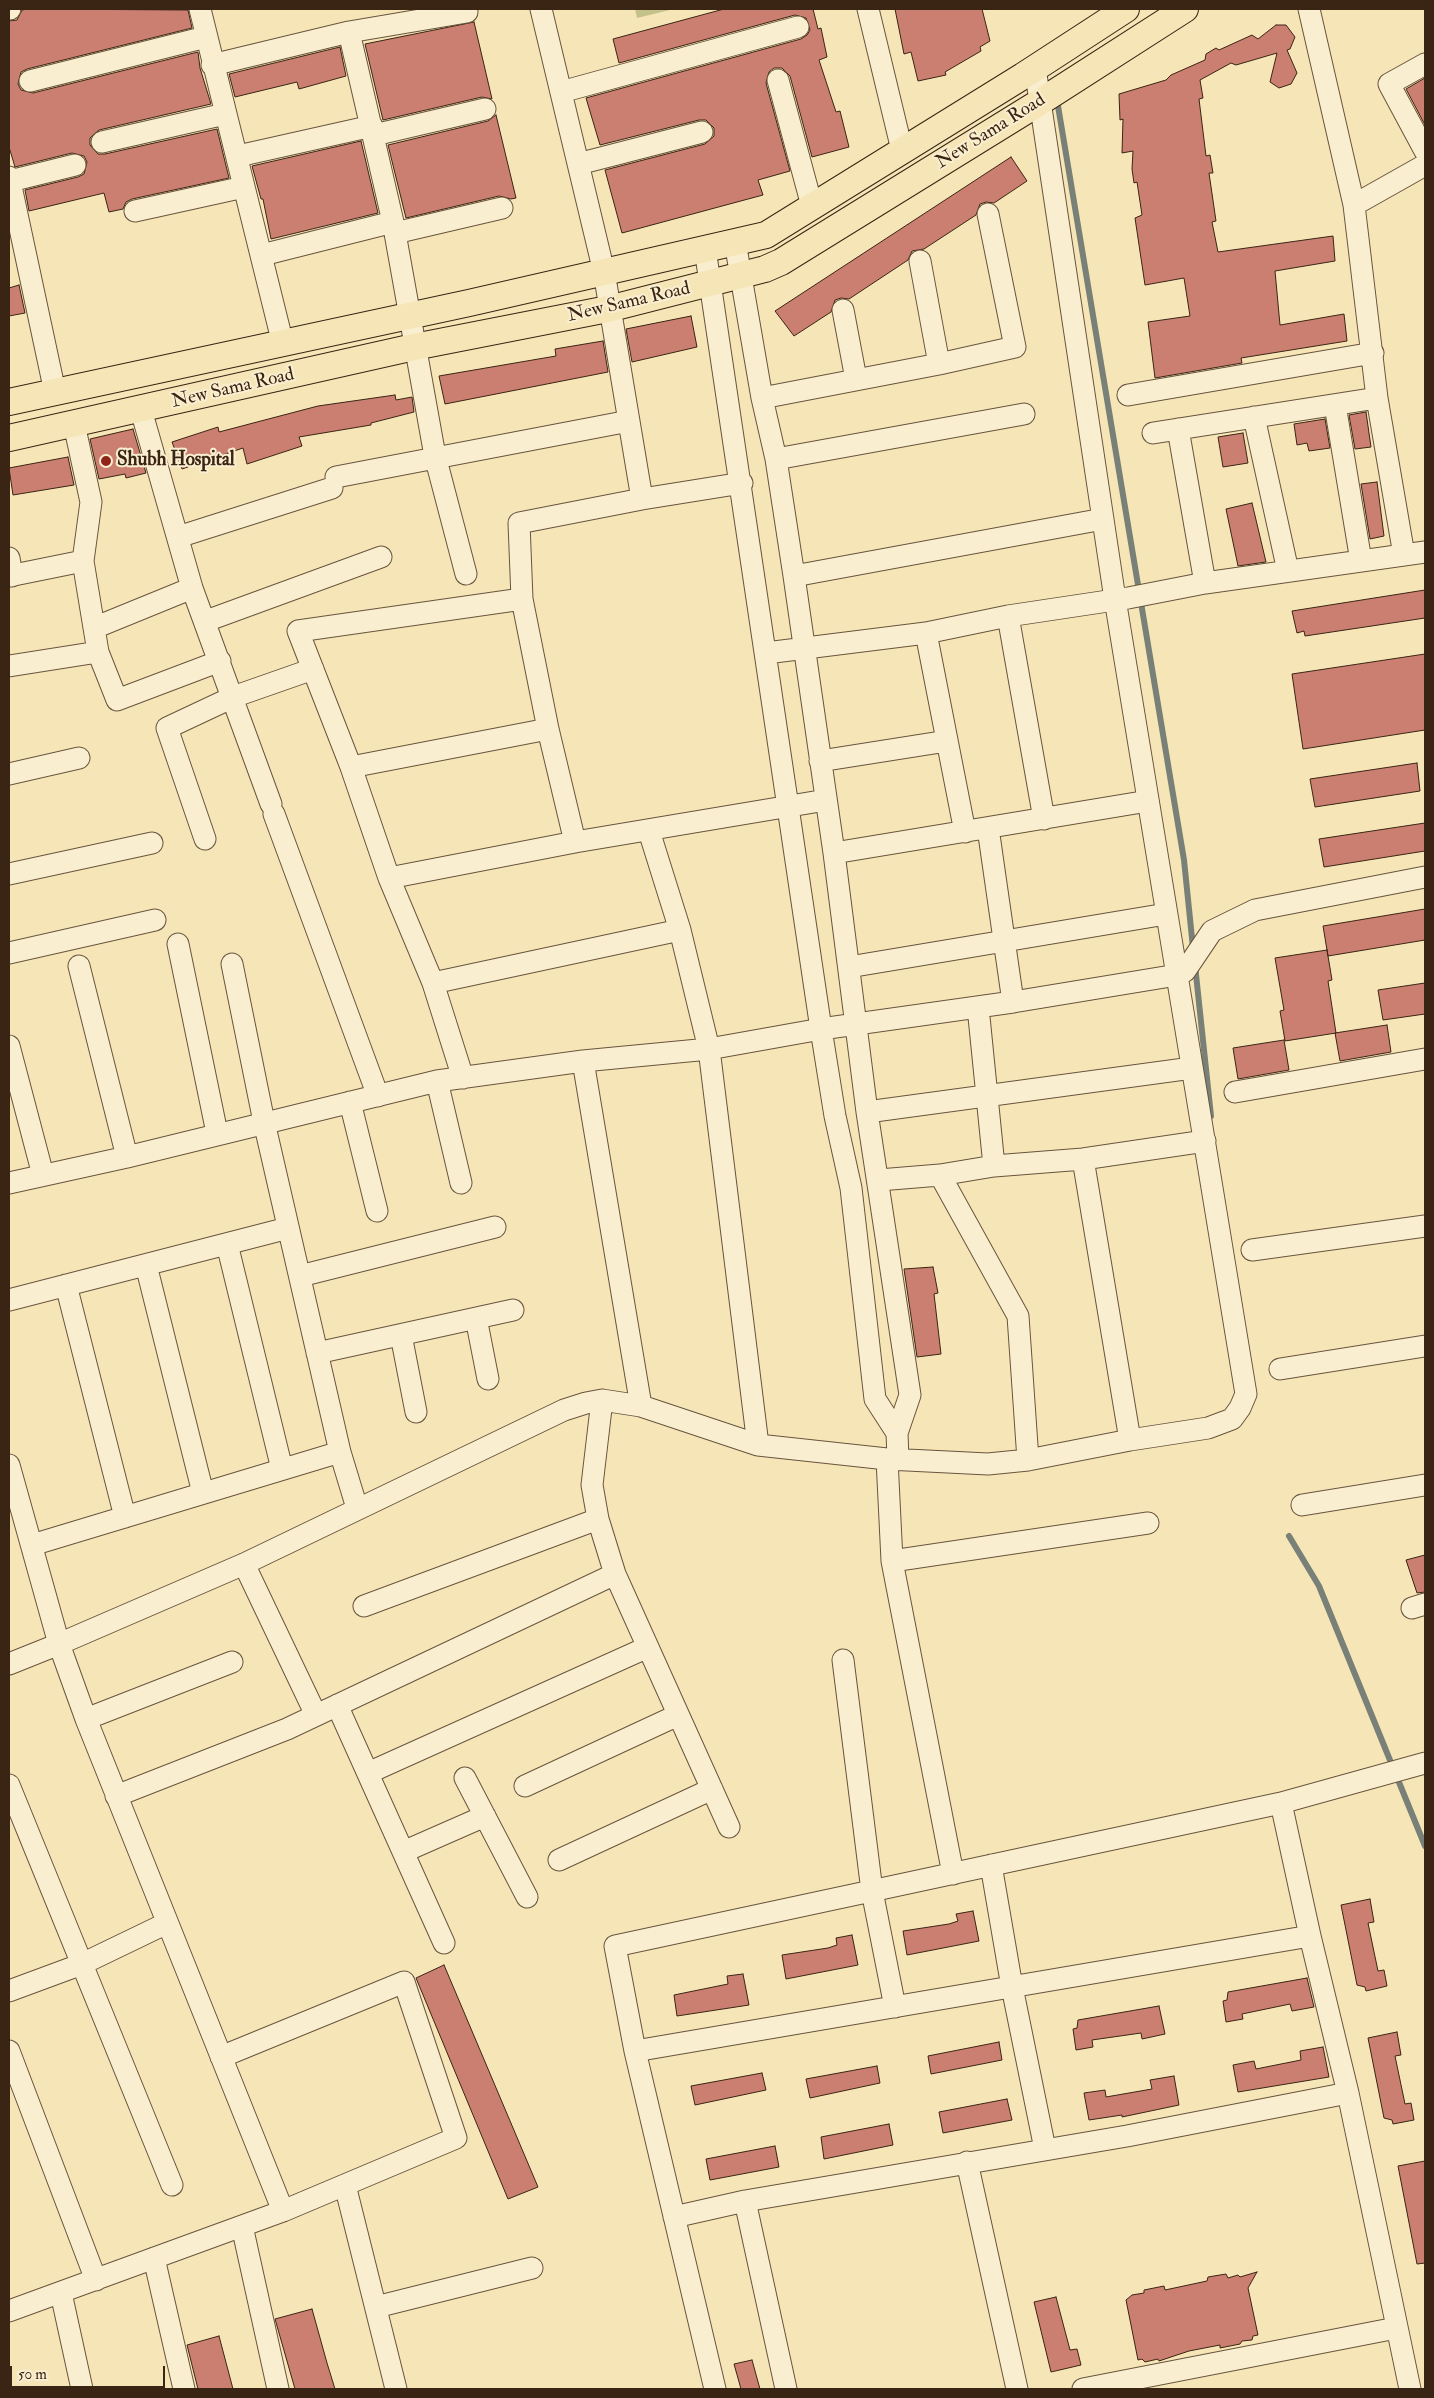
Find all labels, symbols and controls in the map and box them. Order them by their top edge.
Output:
street label: New Sama Road [932,89,1050,175]
street label: New Sama Road [566,278,692,328]
street label: New Sama Road [170,364,296,414]
place label: Shubh Hospital [117,450,235,472]
marker: Shubh Hospital [99,454,113,468]
scale bar [12,2356,168,2388]
text: 50 m [18,2365,47,2384]

